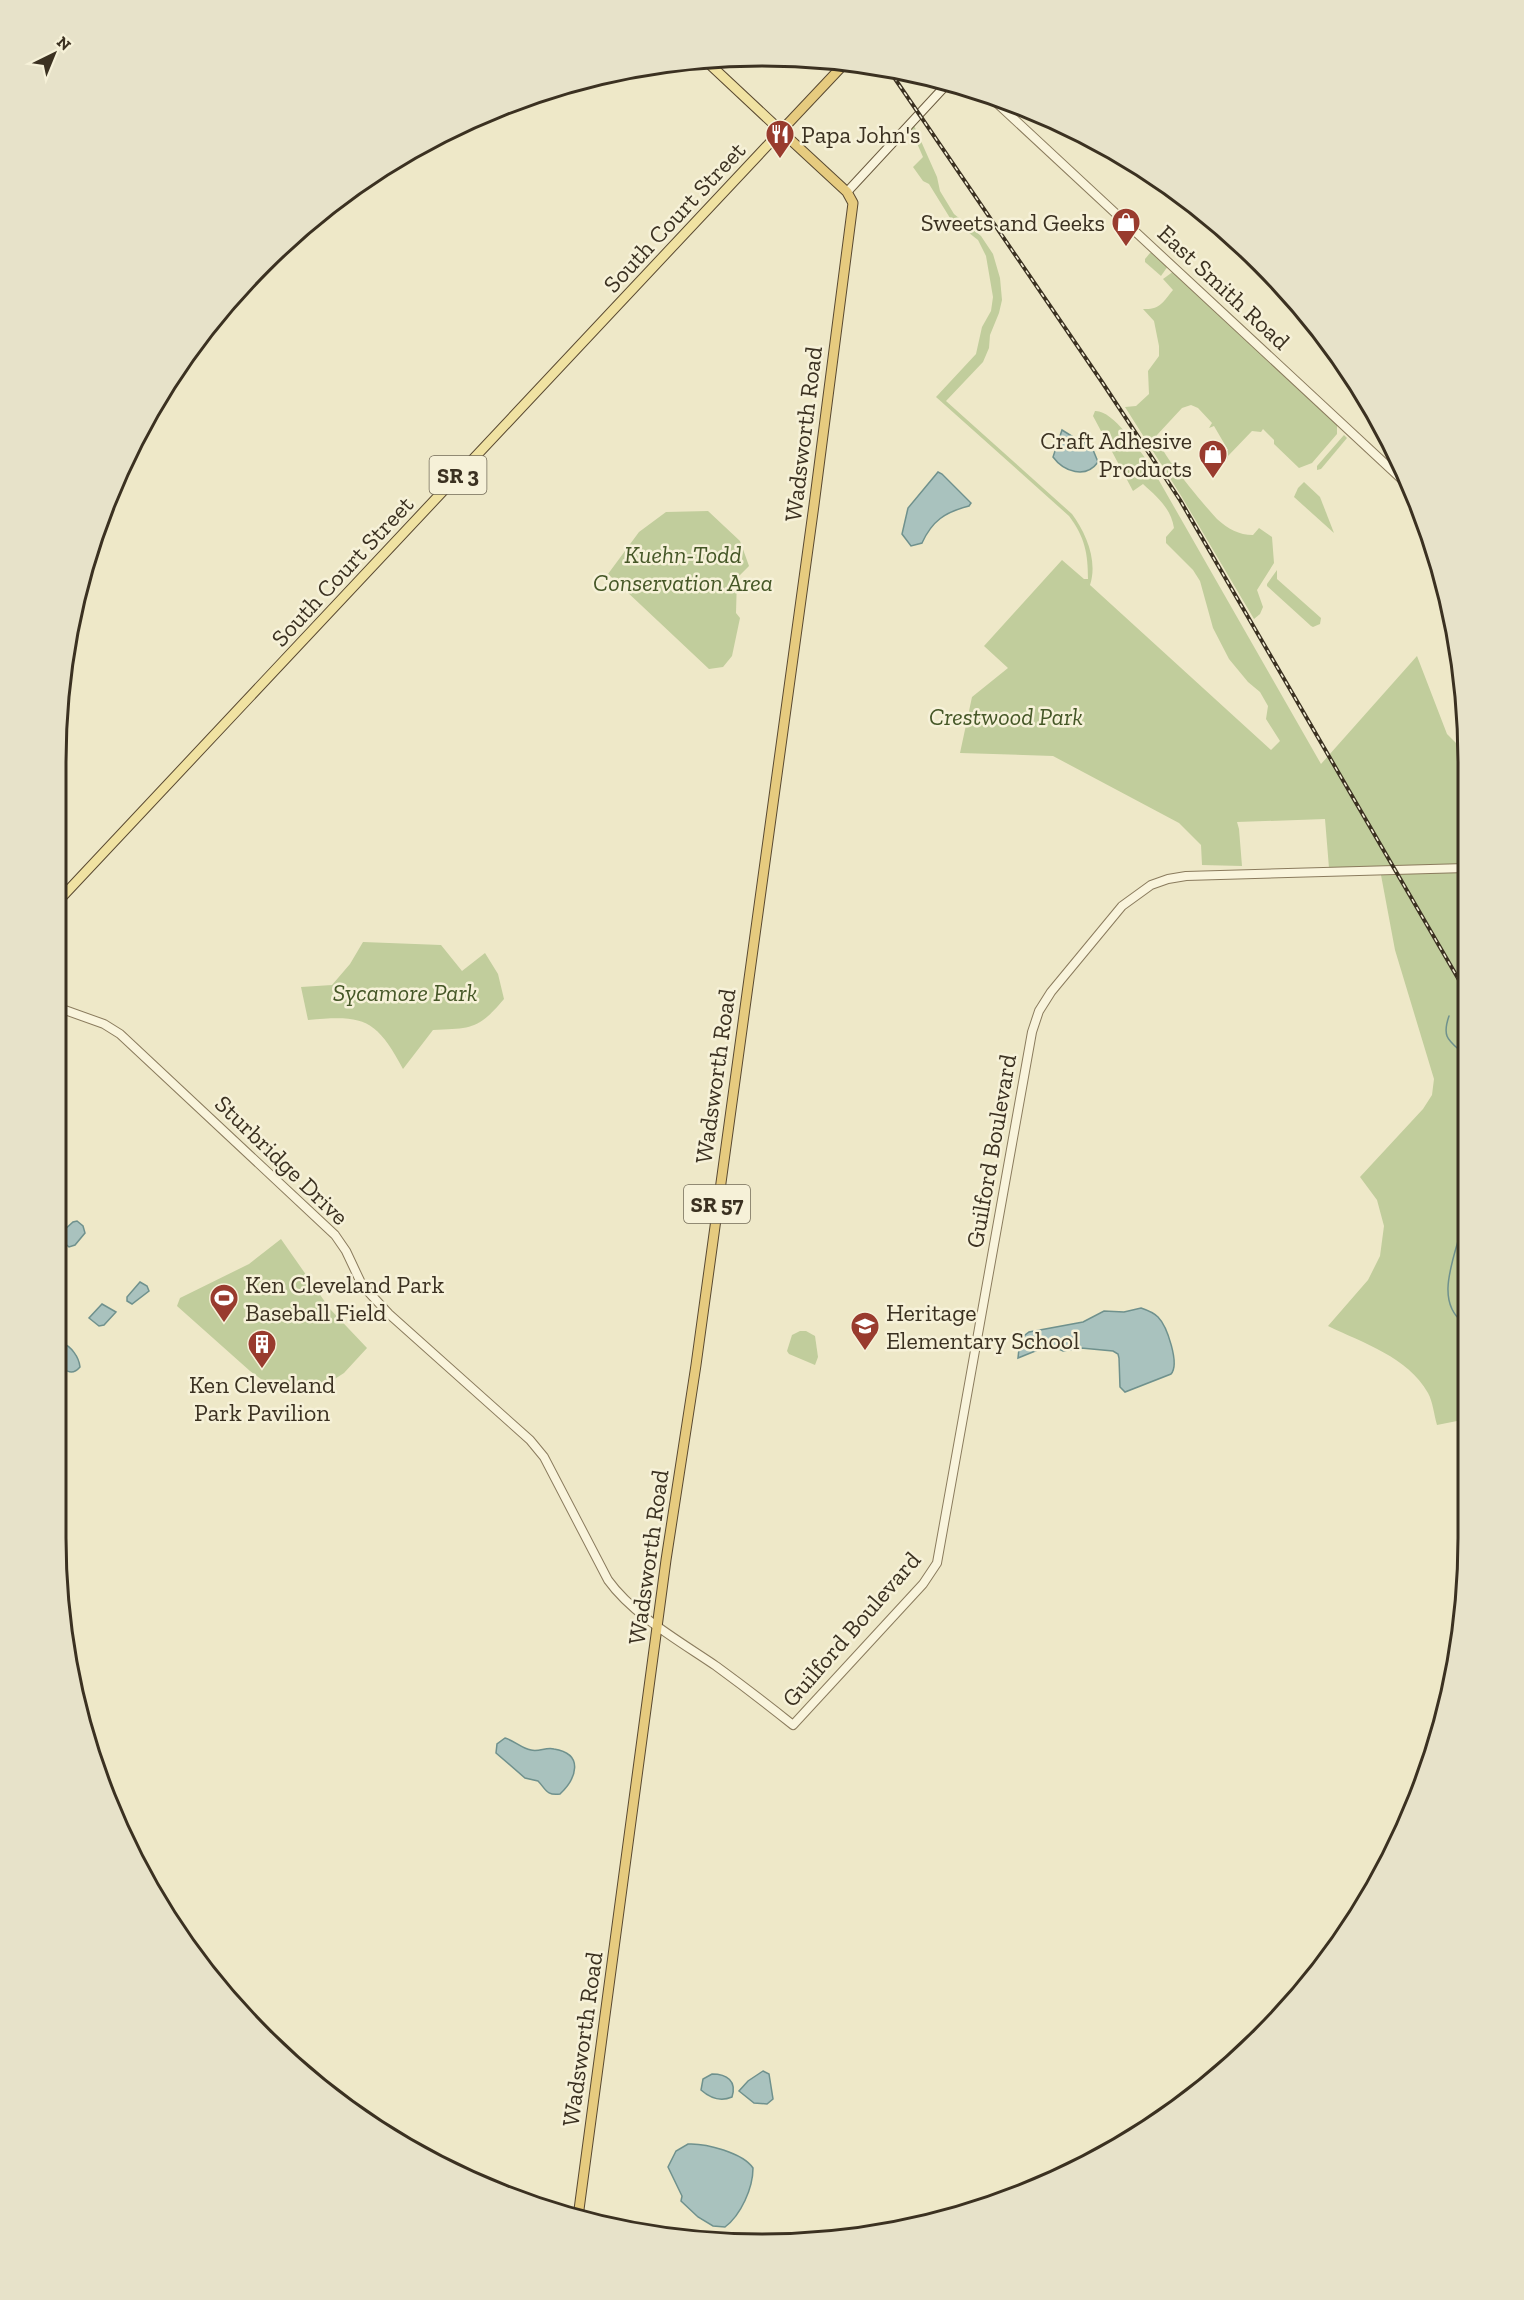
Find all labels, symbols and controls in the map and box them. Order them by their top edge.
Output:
north arrow [24,24,84,84]
text: N [53,32,75,54]
restaurant icon: Papa John's [764,118,796,160]
place label: Papa John's [801,120,921,149]
street label: South Court Street [597,136,751,298]
shop icon: Sweets and Geeks [1110,206,1142,248]
place label: Sweets and Geeks [921,208,1105,237]
street label: East Smith Road [1152,218,1296,356]
street label: Wadsworth Road [778,345,828,523]
place label: Craft Adhesive Products [1040,426,1192,483]
shop icon: Craft Adhesive Products [1197,438,1229,480]
road number: SR 3 [430,456,486,494]
street label: South Court Street [265,490,419,652]
park label: Kuehn-Todd Conservation Area [593,540,773,597]
park label: Crestwood Park [929,702,1083,731]
park label: Sycamore Park [333,978,478,1007]
street label: Wadsworth Road [688,987,742,1165]
street label: Guilford Boulevard [960,1052,1022,1250]
street label: Sturbridge Drive [209,1089,355,1231]
road number: SR 57 [684,1185,750,1223]
place label: Ken Cleveland Park Baseball Field [245,1270,445,1327]
sports icon: Ken Cleveland Park Baseball Field [208,1282,240,1324]
place label: Heritage Elementary School [886,1298,1080,1355]
school or university icon: Heritage Elementary School [849,1310,881,1352]
building icon: Ken Cleveland Park Pavilion [246,1328,278,1370]
place label: Ken Cleveland Park Pavilion [189,1370,335,1427]
street label: Wadsworth Road [621,1468,675,1646]
street label: Guilford Boulevard [776,1545,926,1713]
street label: Wadsworth Road [555,1950,609,2128]

